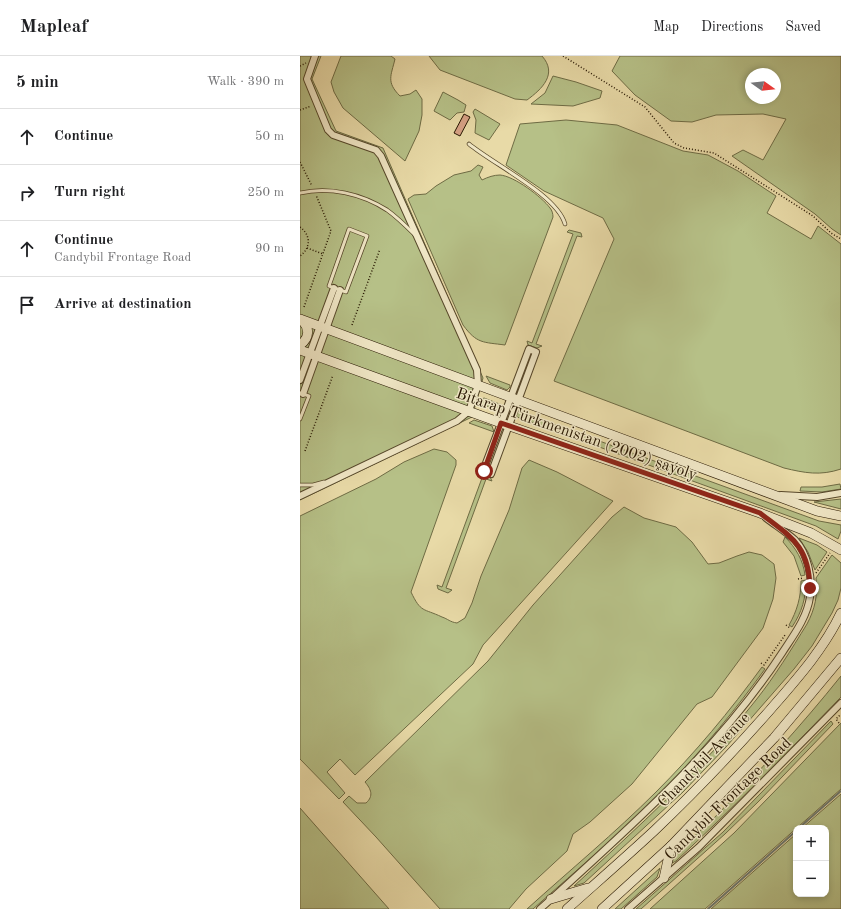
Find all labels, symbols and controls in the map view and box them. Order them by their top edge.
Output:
text: Mapleaf [20,18,88,37]
text: Map [653,20,679,34]
text: Directions [701,20,763,34]
text: Saved [785,20,821,34]
north arrow [745,68,781,104]
text: 5 min [16,74,59,91]
text: Walk · 390 m [207,75,284,88]
icon: ahead [16,126,38,148]
text: Continue [54,129,113,144]
text: 50 m [255,130,284,143]
icon: right [16,182,38,204]
text: Turn right [54,185,125,200]
text: 250 m [247,186,284,199]
text: Continue [54,233,113,248]
icon: ahead [16,238,38,260]
text: 90 m [255,242,284,255]
text: Candybil Frontage Road [54,251,191,264]
icon: arrive [16,294,38,316]
text: Arrive at destination [54,297,192,312]
street label: Bitarap Türkmenistan (2002) şaýoly [454,385,700,484]
route start [475,462,493,480]
route end [801,579,819,597]
street label: Chandybil Avenue [655,710,754,811]
street label: Candybil Frontage Road [662,735,795,864]
map controls [793,825,829,897]
button: + [793,825,829,861]
button: − [793,861,829,897]

